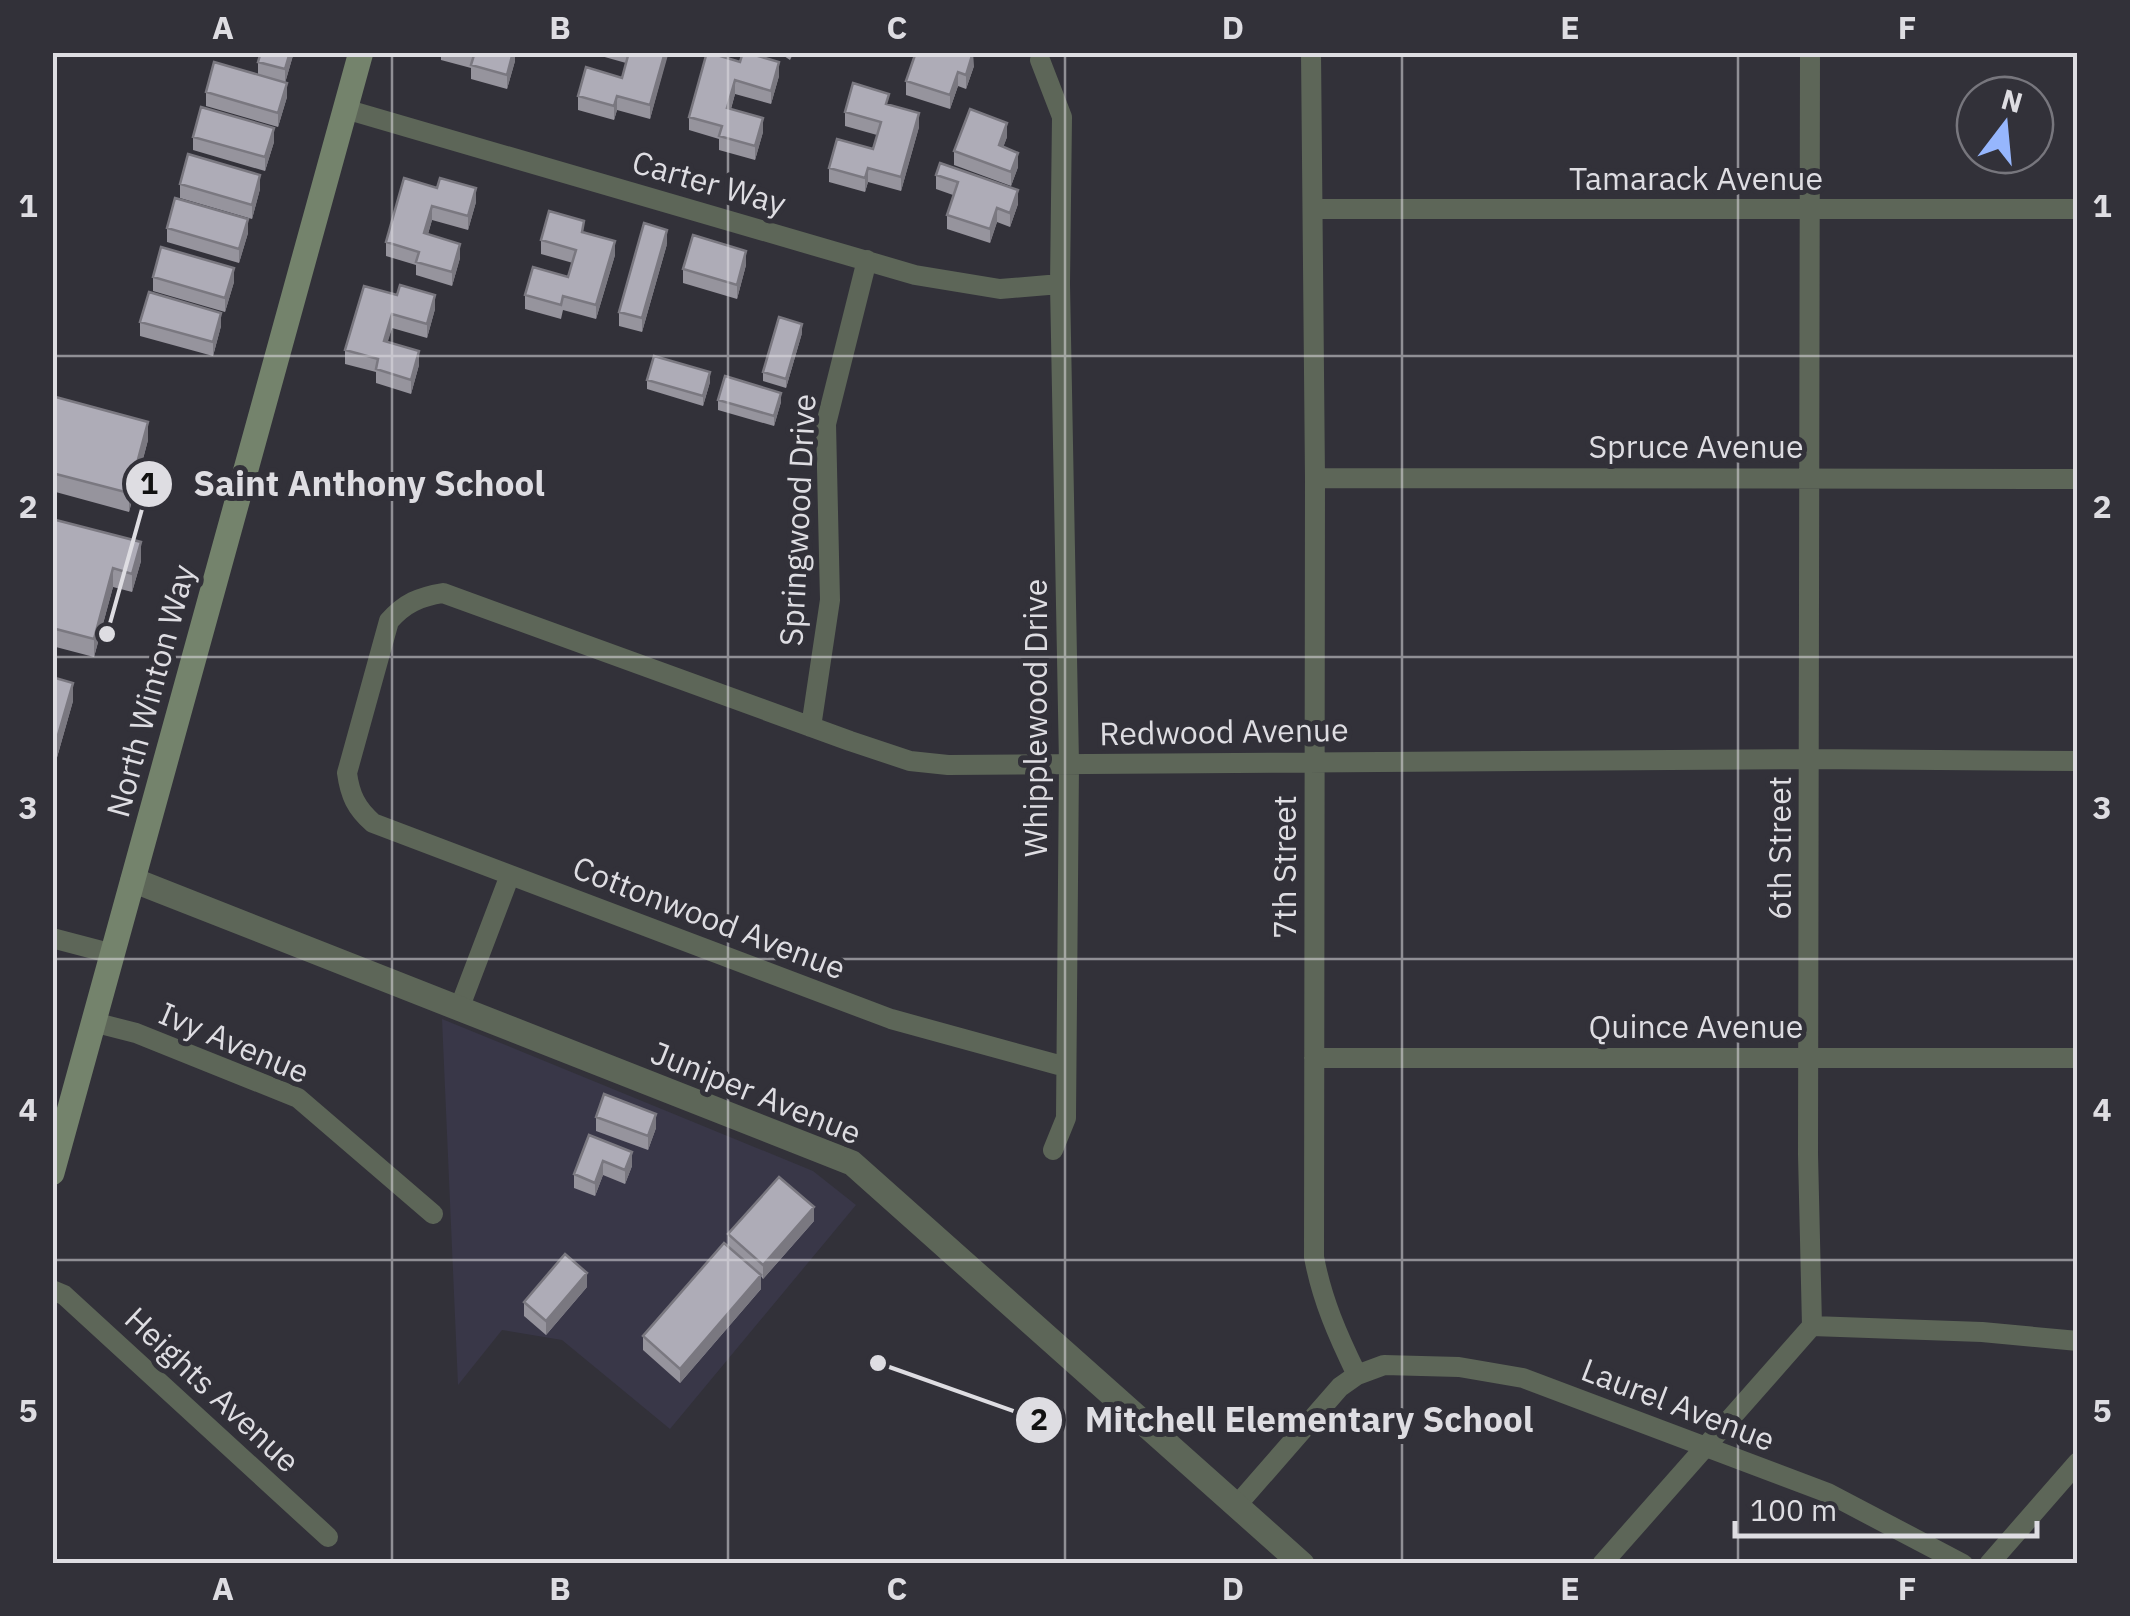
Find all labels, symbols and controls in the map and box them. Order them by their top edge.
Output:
text: A [212,6,234,48]
text: B [549,6,571,48]
text: C [887,6,907,48]
text: D [1222,6,1244,48]
text: E [1560,6,1580,48]
text: F [1898,6,1916,48]
north arrow [1955,75,2055,175]
text: N [1997,80,2027,121]
street label: Carter Way [628,140,791,224]
street label: Tamarack Avenue [1569,157,1823,199]
text: 1 [18,184,38,226]
text: 1 [2092,184,2112,226]
street label: Springwood Drive [769,393,825,647]
street label: Spruce Avenue [1589,425,1803,467]
callout: Saint Anthony School [124,451,565,516]
text: Saint Anthony School [193,460,545,506]
text: 1 [140,463,158,502]
text: 2 [18,485,38,527]
text: 2 [2092,485,2112,527]
street label: North Winton Way [96,560,204,822]
street label: Whipplewood Drive [1014,579,1056,857]
street label: Redwood Avenue [1099,708,1349,754]
street label: 6th Street [1758,776,1800,920]
text: 3 [18,786,38,828]
text: 3 [2092,786,2112,828]
street label: 7th Street [1263,795,1305,939]
street label: Cottonwood Avenue [567,846,852,988]
street label: Ivy Avenue [153,992,316,1092]
street label: Quince Avenue [1589,1005,1803,1047]
street label: Juniper Avenue [645,1031,868,1153]
text: 4 [18,1088,38,1130]
text: 4 [2092,1088,2112,1130]
street label: Heights Avenue [116,1297,309,1481]
street label: Laurel Avenue [1576,1348,1781,1460]
callout: Mitchell Elementary School [1014,1387,1553,1452]
text: 5 [18,1389,38,1431]
text: 5 [2092,1389,2112,1431]
text: Mitchell Elementary School [1085,1396,1533,1442]
text: 2 [1030,1399,1048,1438]
scale bar [1735,1476,2038,1538]
text: 100 m [1750,1490,1837,1529]
text: A [212,1567,234,1609]
text: B [549,1567,571,1609]
text: C [887,1567,907,1609]
text: D [1222,1567,1244,1609]
text: E [1560,1567,1580,1609]
text: F [1898,1567,1916,1609]

